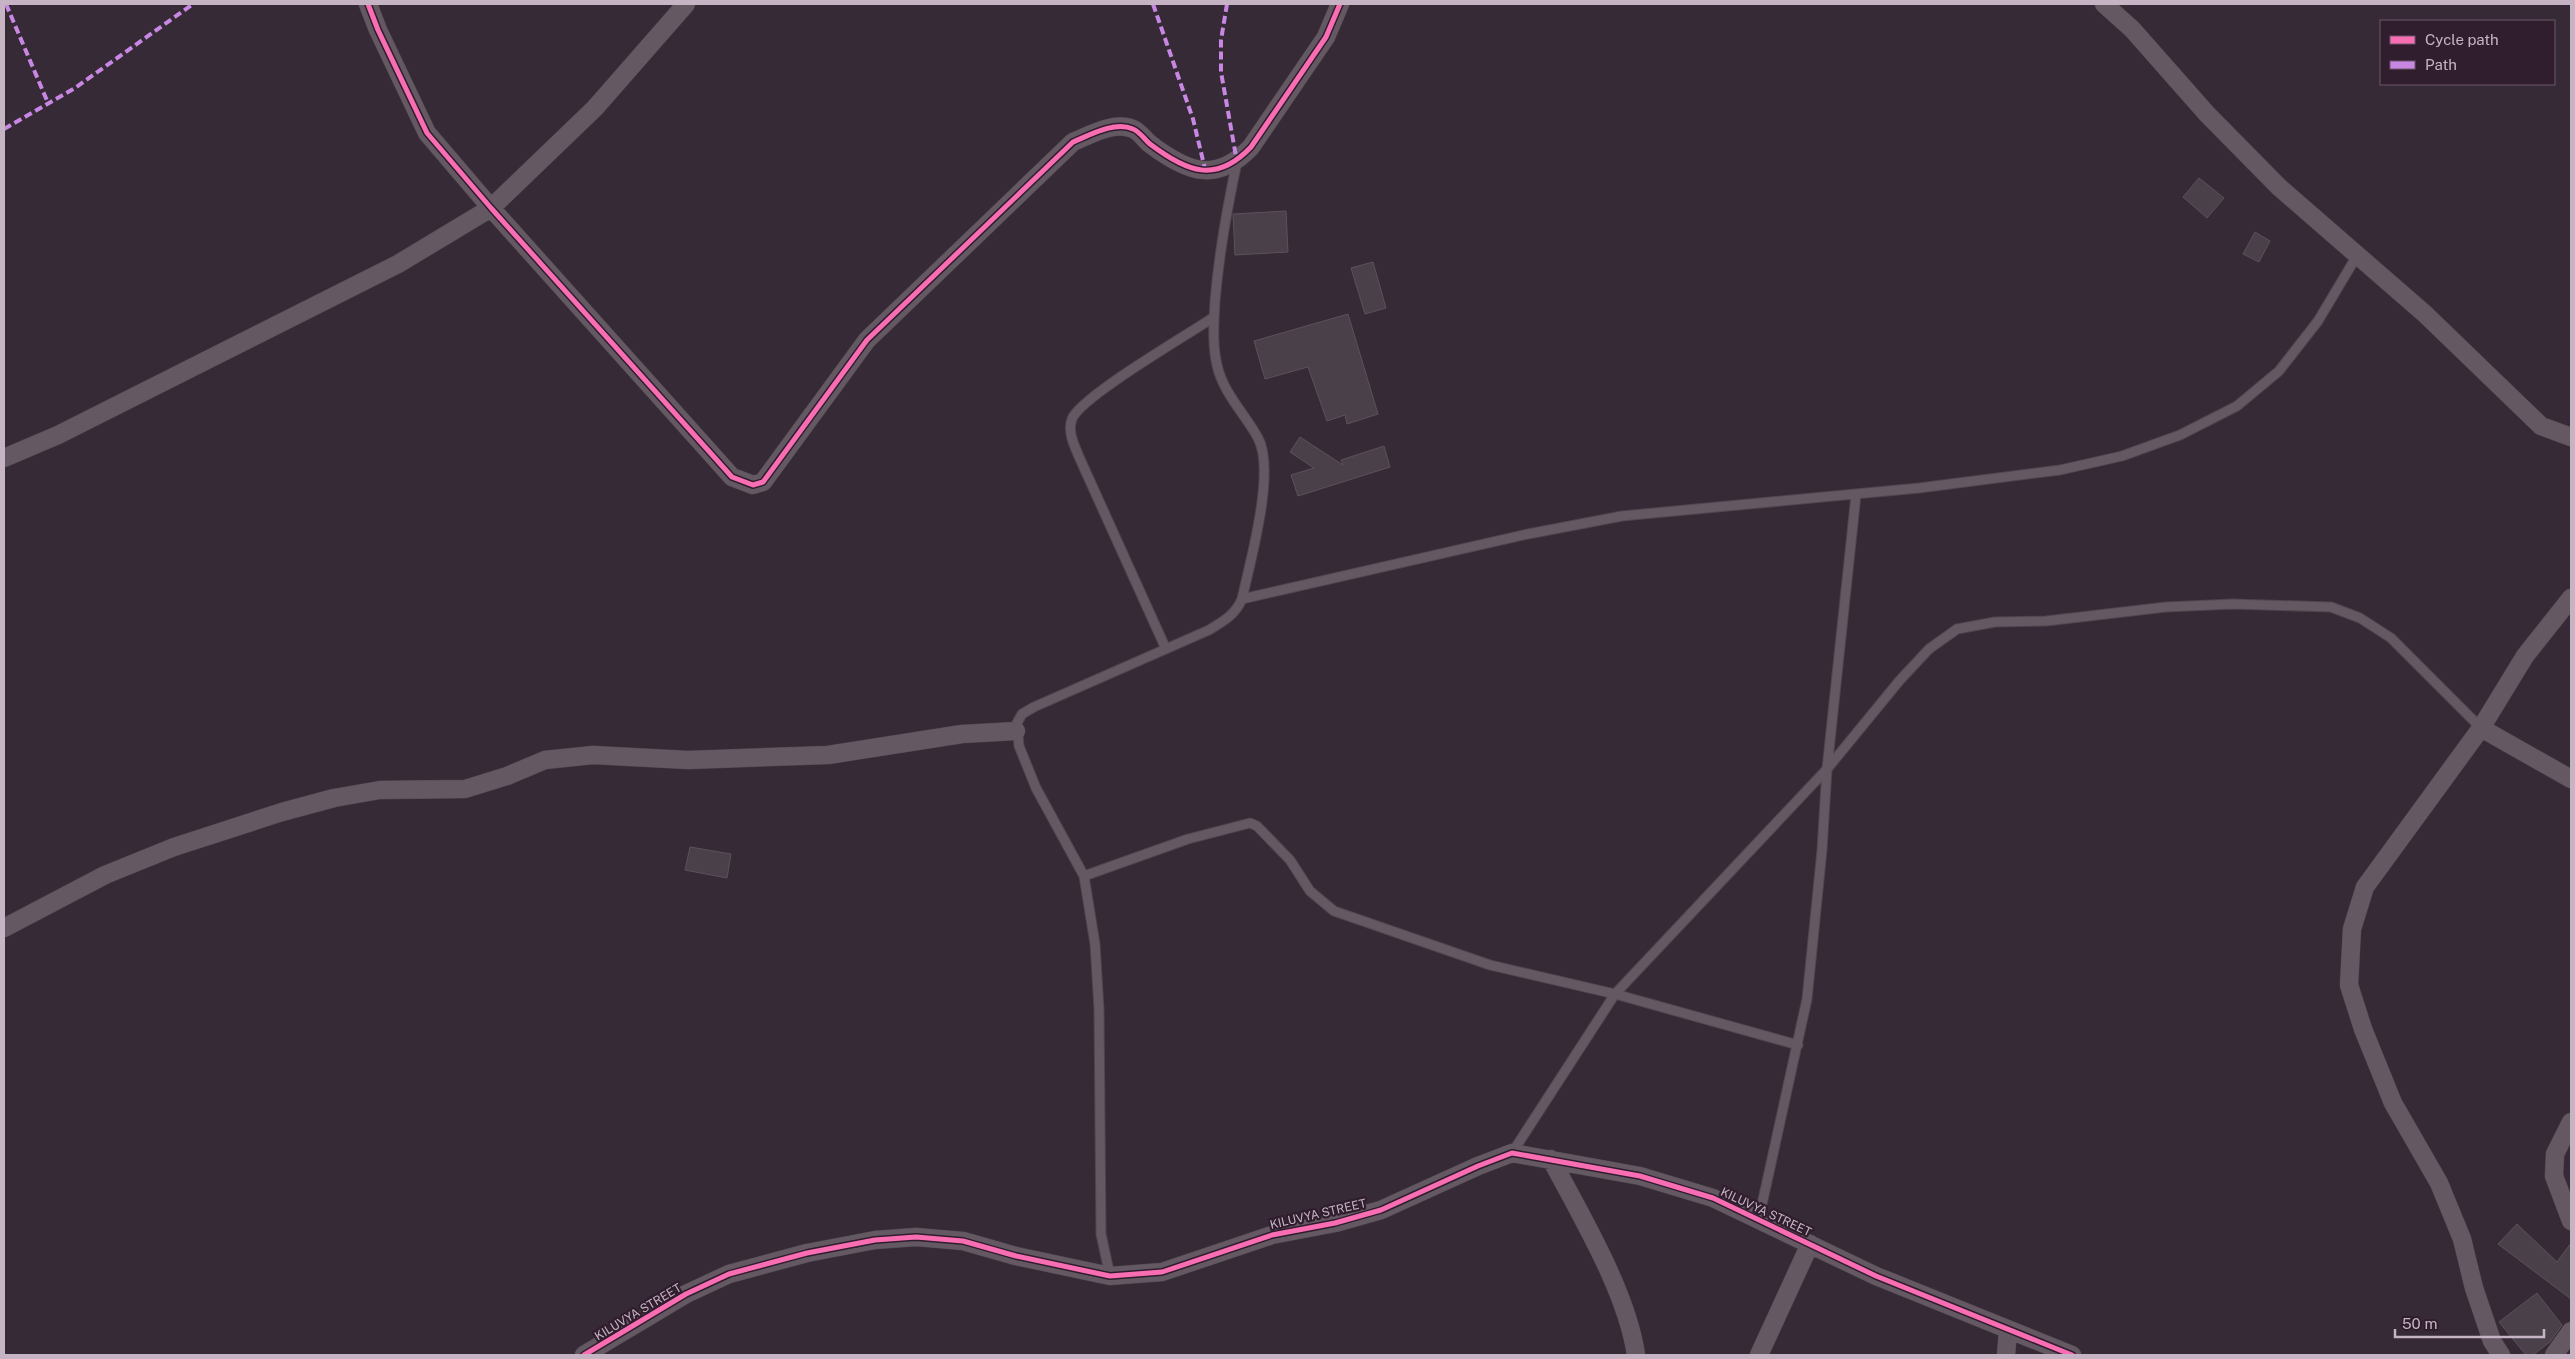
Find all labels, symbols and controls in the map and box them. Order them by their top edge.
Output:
legend [2380,20,2555,85]
text: Cycle path [2425,31,2499,48]
text: Path [2425,56,2457,73]
street label: KILUVYA STREET [1718,1185,1814,1239]
street label: KILUVYA STREET [1268,1196,1368,1232]
street label: KILUVYA STREET [592,1281,684,1343]
scale bar [2395,1306,2544,1338]
text: 50 m [2402,1315,2437,1332]

